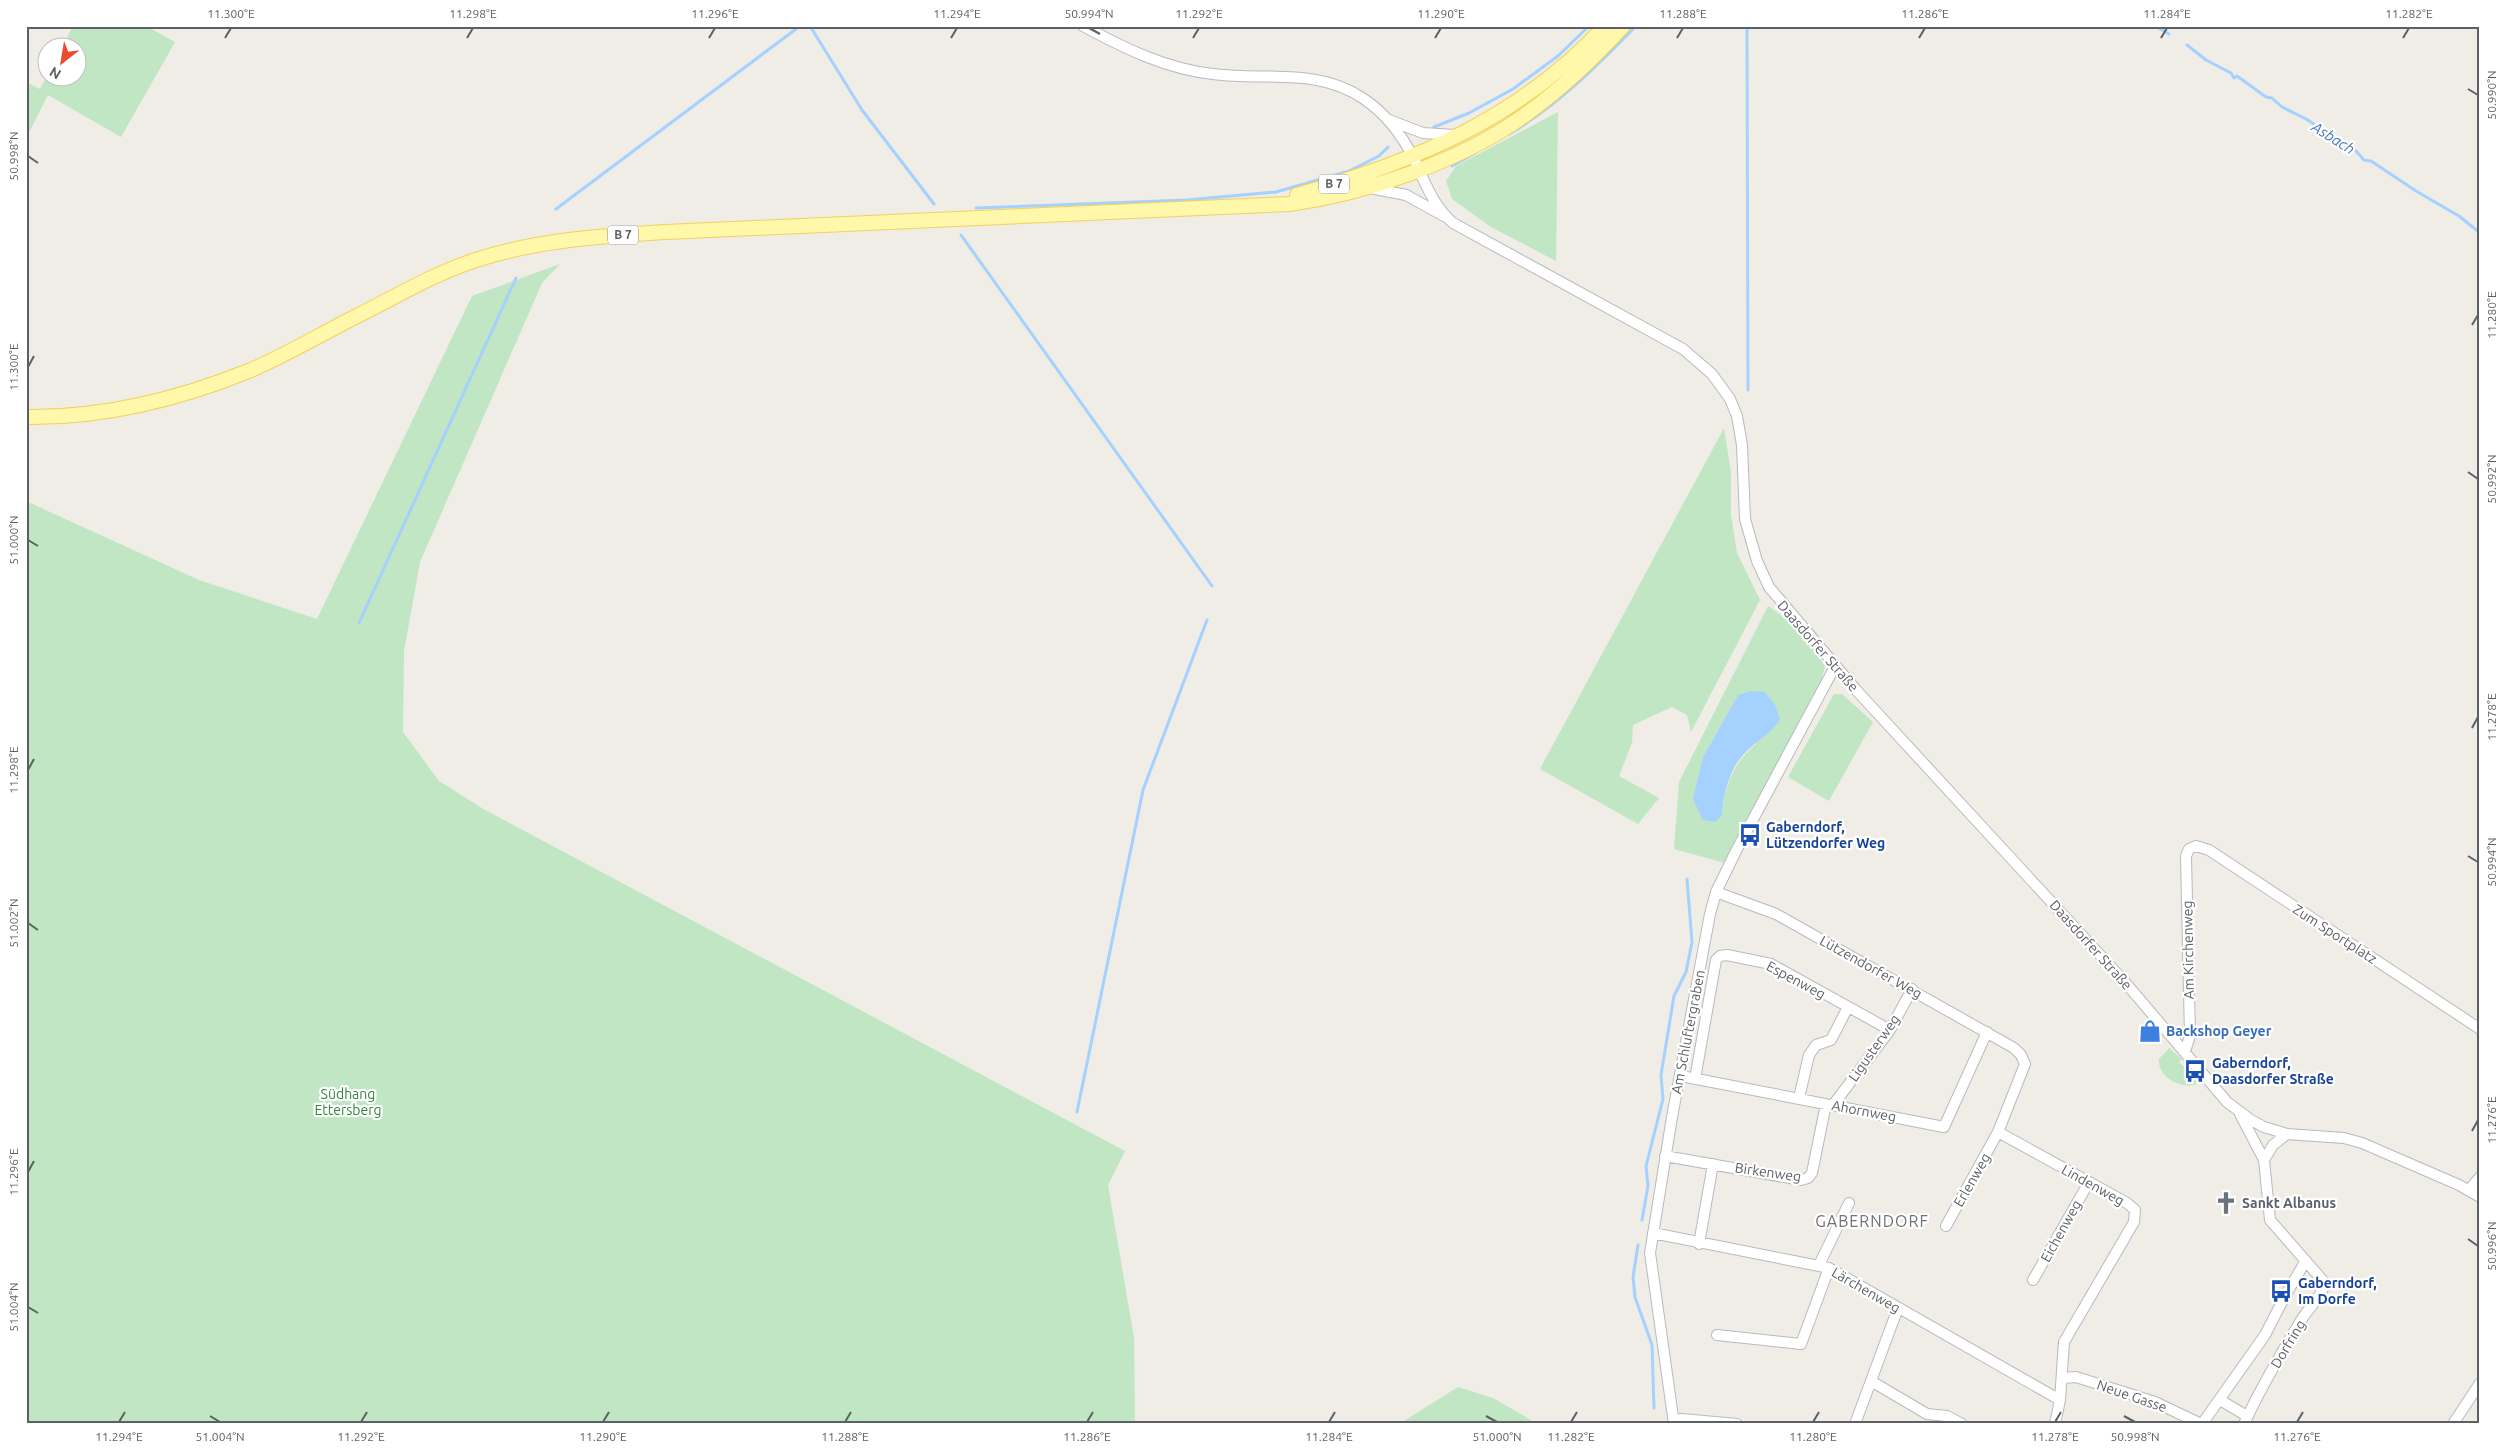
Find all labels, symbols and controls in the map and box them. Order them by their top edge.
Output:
text: 11.300°E [207,7,255,20]
text: 11.298°E [449,7,497,20]
text: 11.296°E [691,7,739,20]
text: 11.294°E [933,7,981,20]
text: 50.994°N [1064,7,1114,20]
text: 11.292°E [1175,7,1223,20]
text: 11.290°E [1417,7,1465,20]
text: 11.288°E [1659,7,1707,20]
text: 11.286°E [1901,7,1949,20]
text: 11.284°E [2143,7,2191,20]
text: 11.282°E [2385,7,2433,20]
north arrow [38,38,88,88]
text: N [47,64,64,83]
text: 50.990°N [2485,70,2498,120]
water label: Asbach [2308,117,2358,157]
text: 50.998°N [7,131,20,181]
road number: B 7 [1319,174,1349,193]
road number: B 7 [608,226,638,244]
text: 11.280°E [2485,291,2498,339]
text: 11.300°E [7,343,20,391]
text: 50.992°N [2485,454,2498,504]
text: 51.000°N [7,515,20,565]
street label: Daasdorfer Straße [1774,597,1862,695]
text: 11.278°E [2485,693,2498,741]
text: 11.298°E [7,746,20,794]
place label: Gaberndorf, Lützendorfer Weg [1766,819,1885,851]
bus stop icon: Gaberndorf, Lützendorfer Weg [1737,822,1763,848]
text: 50.994°N [2485,837,2498,887]
street label: Daasdorfer Straße [2047,897,2135,993]
text: 51.002°N [7,898,20,948]
street label: Am Kirchenweg [2179,901,2197,999]
street label: Zum Sportplatz [2290,901,2380,967]
street label: Lützendorfer Weg [1817,932,1925,1002]
street label: Espenweg [1764,958,1828,1002]
street label: Am Schluftergraben [1668,969,1708,1095]
street label: Ligusterweg [1845,1011,1903,1085]
shop icon: Backshop Geyer [2137,1018,2163,1044]
place label: Backshop Geyer [2166,1023,2272,1039]
place label: Gaberndorf, Daasdorfer Straße [2212,1055,2334,1087]
bus stop icon: Gaberndorf, Daasdorfer Straße [2182,1058,2208,1084]
park label: Südhang Ettersberg [314,1086,382,1118]
text: 11.276°E [2485,1096,2498,1144]
street label: Ahornweg [1830,1097,1898,1125]
text: 11.296°E [7,1148,20,1196]
street label: Erlenweg [1950,1150,1994,1210]
street label: Birkenweg [1734,1159,1802,1185]
street label: Lindenweg [2059,1161,2127,1209]
church icon: Sankt Albanus [2213,1190,2239,1216]
place label: Sankt Albanus [2242,1195,2336,1211]
street label: Eichenweg [2037,1197,2085,1265]
district label: GABERNDORF [1815,1212,1929,1230]
text: 50.996°N [2485,1221,2498,1271]
street label: Lärchenweg [1829,1264,1903,1316]
place label: Gaberndorf, Im Dorfe [2298,1275,2377,1307]
bus stop icon: Gaberndorf, Im Dorfe [2268,1278,2294,1304]
text: 51.004°N [7,1282,20,1332]
street label: Dorfring [2267,1317,2309,1371]
street label: Neue Gasse [2095,1377,2169,1415]
text: 11.294°E [95,1430,143,1443]
text: 51.004°N [195,1430,245,1443]
text: 11.292°E [337,1430,385,1443]
text: 11.290°E [579,1430,627,1443]
text: 11.288°E [821,1430,869,1443]
text: 11.286°E [1063,1430,1111,1443]
text: 11.284°E [1305,1430,1353,1443]
text: 51.000°N [1472,1430,1522,1443]
text: 11.282°E [1547,1430,1595,1443]
text: 11.280°E [1789,1430,1837,1443]
text: 11.278°E [2031,1430,2079,1443]
text: 50.998°N [2110,1430,2160,1443]
text: 11.276°E [2273,1430,2321,1443]

